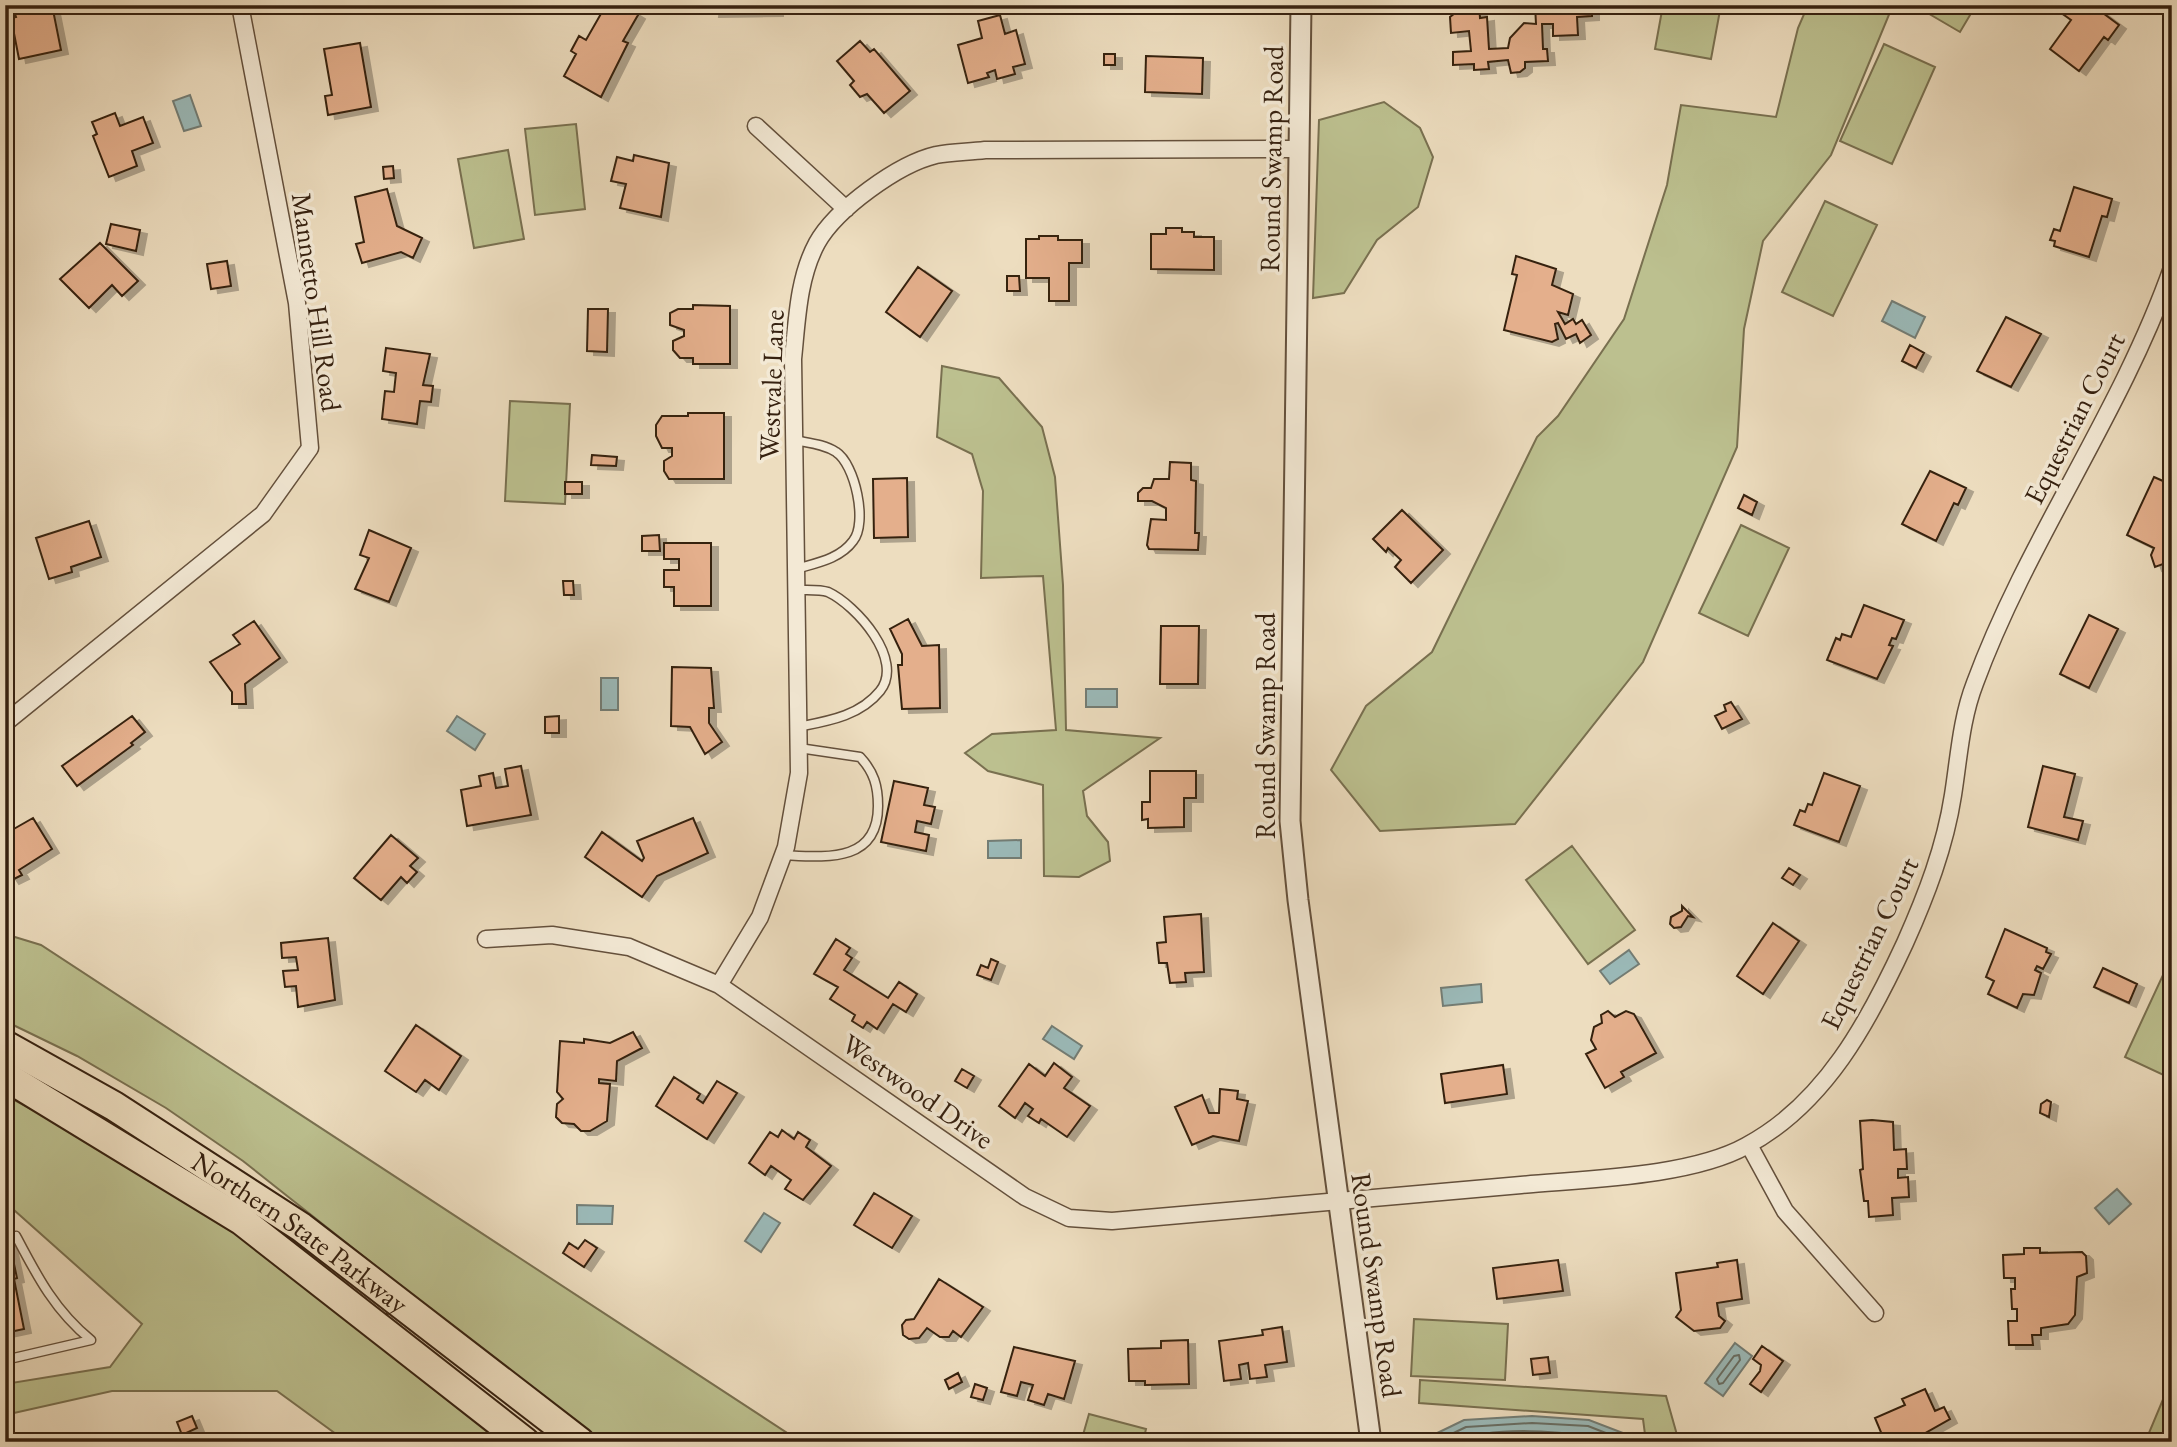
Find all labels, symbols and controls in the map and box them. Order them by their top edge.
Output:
street label: Round Swamp Road [1251,45,1291,273]
street label: Mannetto Hill Road [284,190,350,415]
street label: Westvale Lane [750,309,792,461]
street label: Equestrian Court [2015,326,2133,510]
street label: Round Swamp Road [1247,612,1283,839]
street label: Equestrian Court [1812,851,1926,1035]
street label: Westwood Drive [835,1025,1001,1157]
street label: Northern State Parkway [185,1143,416,1322]
street label: Round Swamp Road [1343,1170,1411,1401]

